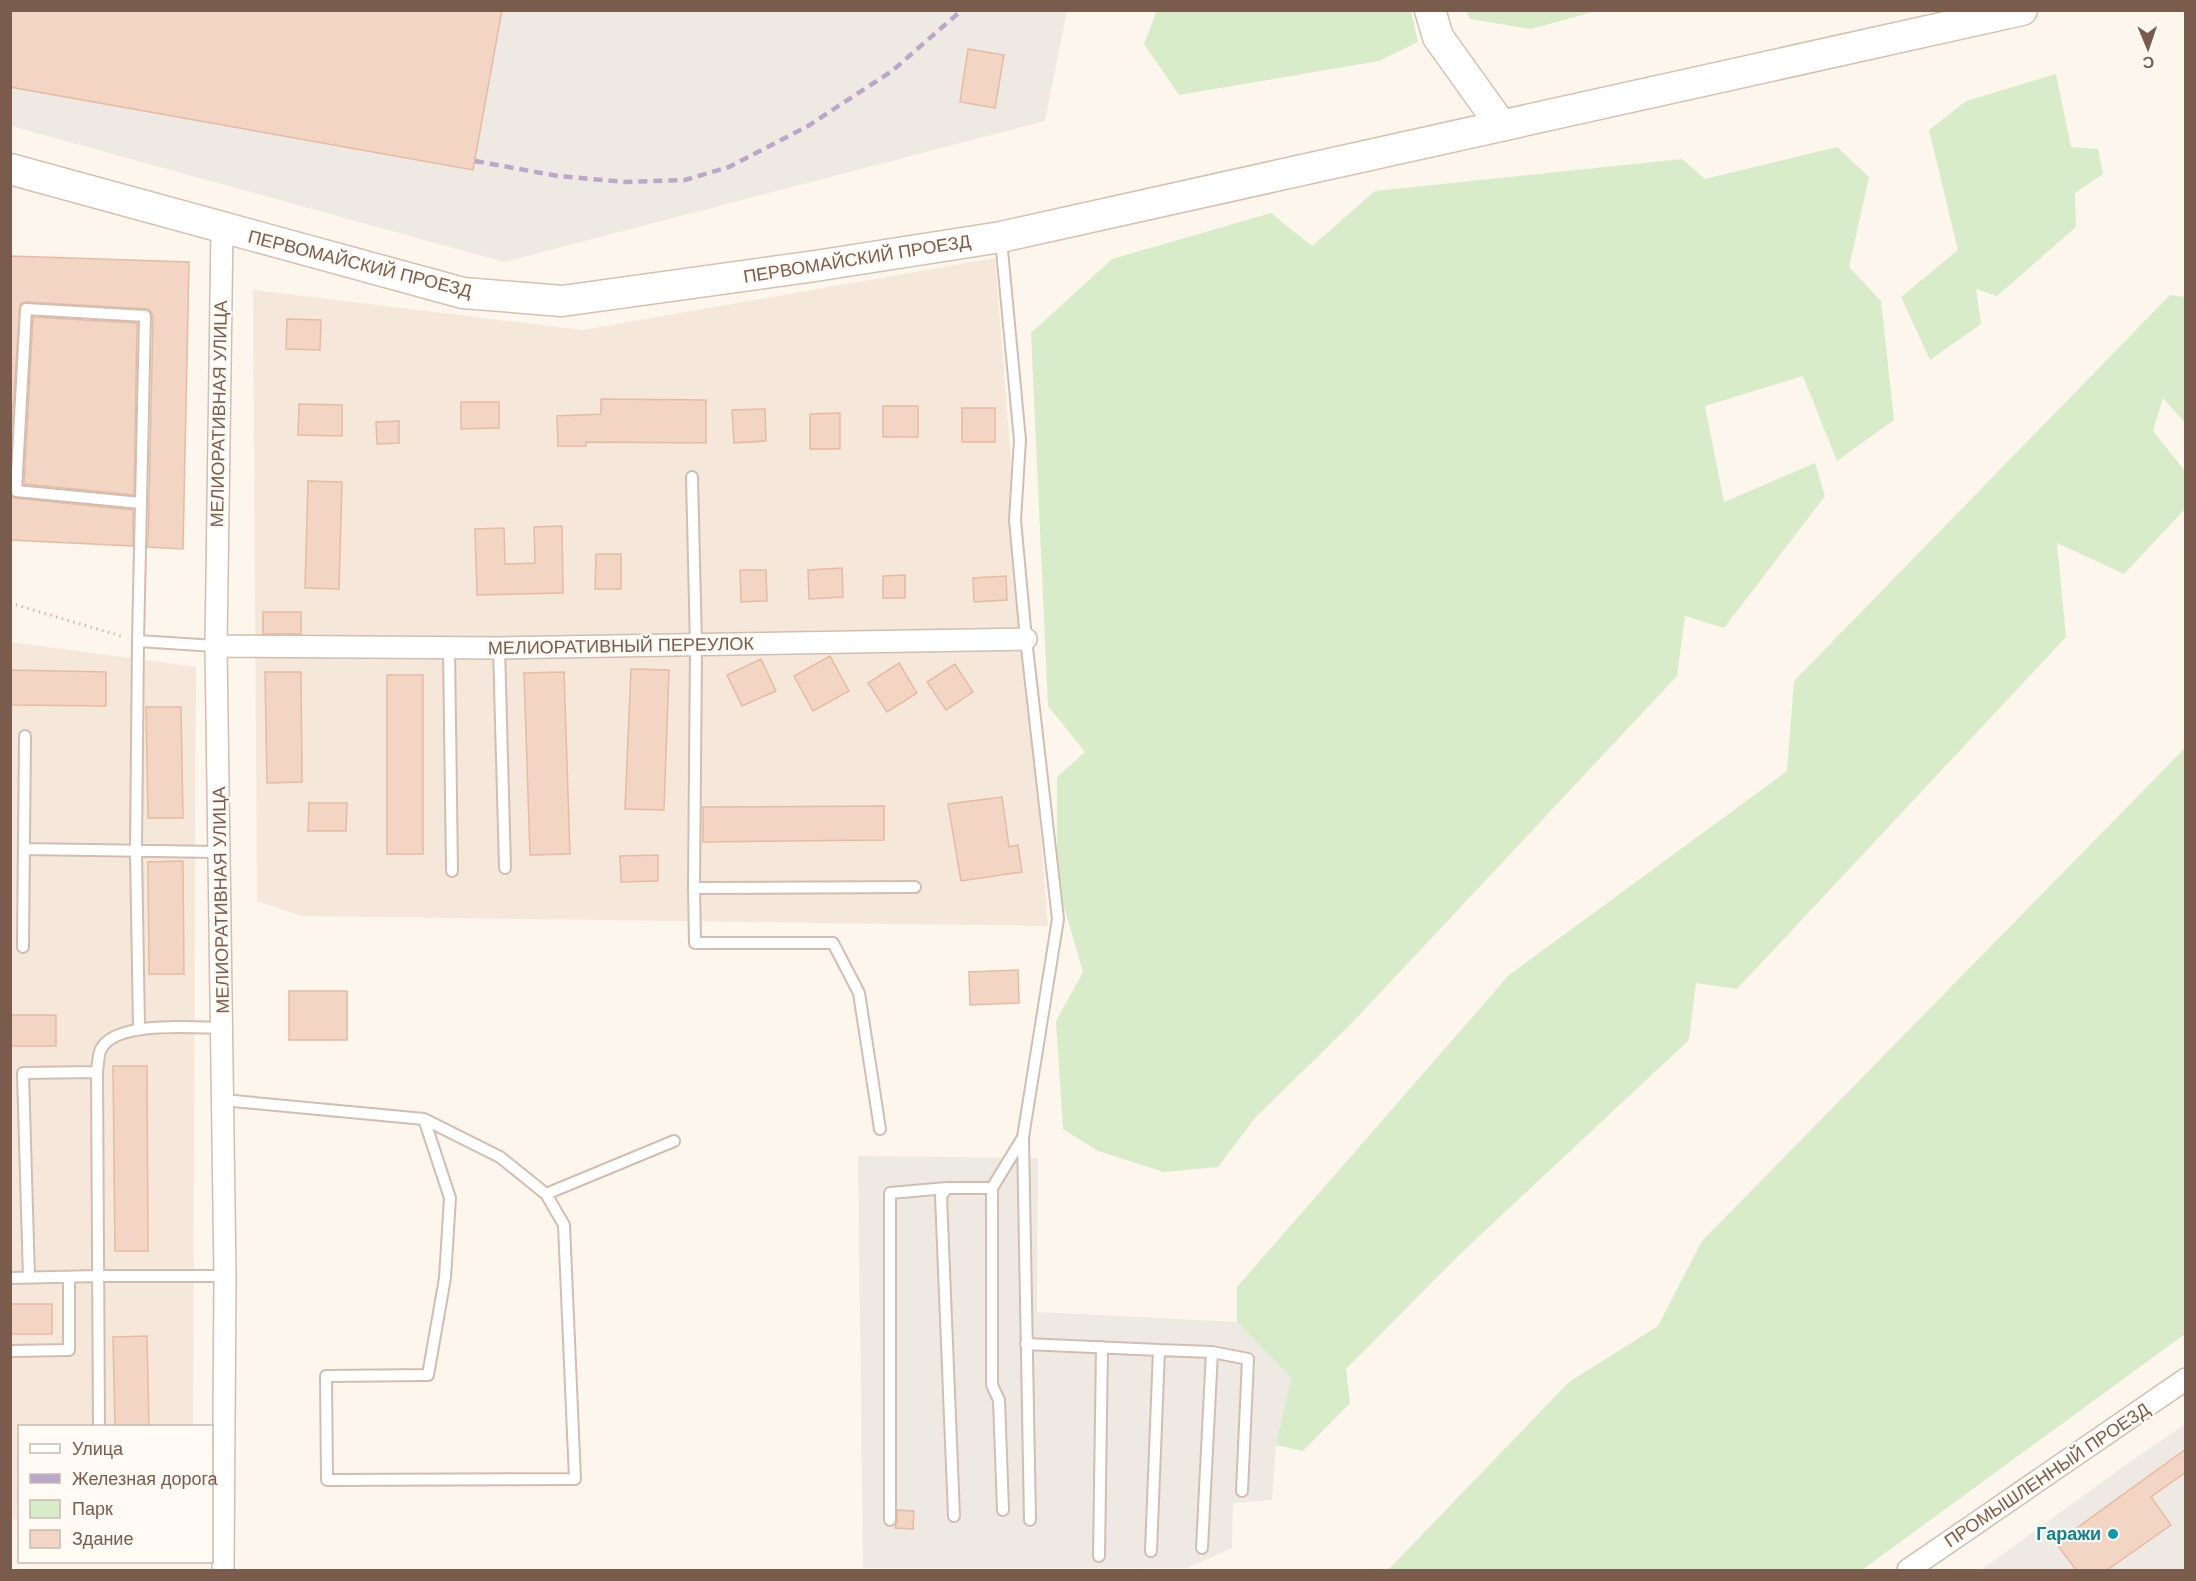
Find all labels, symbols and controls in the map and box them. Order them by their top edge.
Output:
north arrow [2118,18,2178,78]
text: С [2142,54,2155,71]
street label: ПЕРВОМАЙСКИЙ ПРОЕЗД [246,226,474,302]
street label: ПЕРВОМАЙСКИЙ ПРОЕЗД [742,230,972,287]
street label: МЕЛИОРАТИВНАЯ УЛИЦА [207,300,231,528]
street label: МЕЛИОРАТИВНЫЙ ПЕРЕУЛОК [488,633,755,658]
street label: МЕЛИОРАТИВНАЯ УЛИЦА [209,786,233,1014]
street label: ПРОМЫШЛЕННЫЙ ПРОЕЗД [1940,1398,2153,1551]
legend [18,1425,213,1563]
text: Улица [72,1439,124,1459]
text: Железная дорога [72,1469,219,1489]
text: Парк [72,1499,113,1519]
place label: Гаражи [2036,1524,2101,1544]
marker: Гаражи [2106,1527,2120,1541]
text: Здание [72,1529,133,1549]

